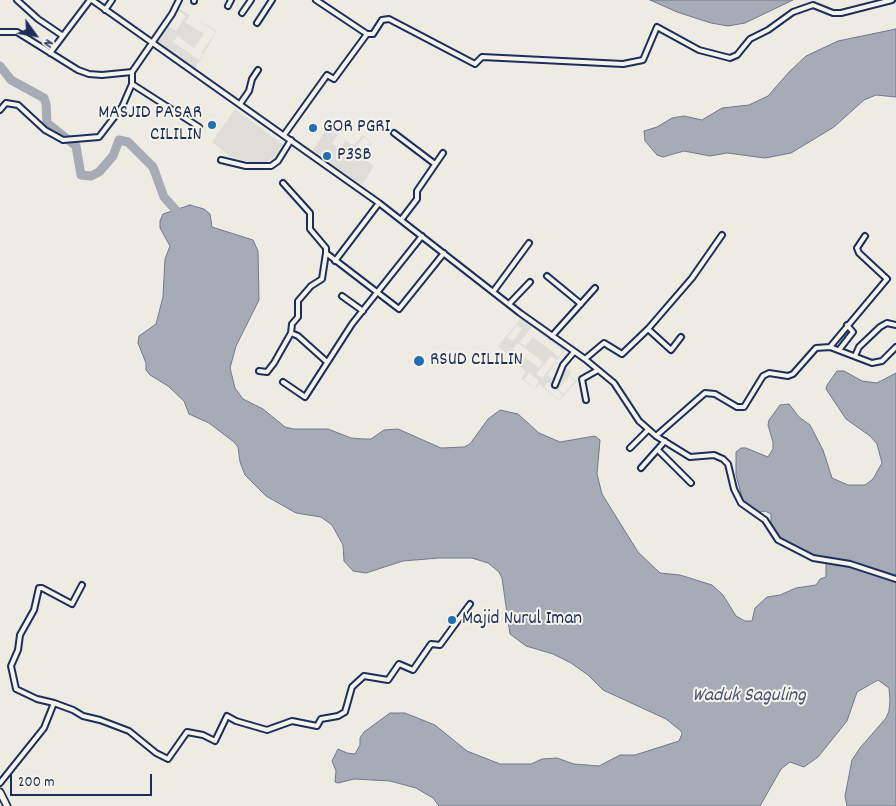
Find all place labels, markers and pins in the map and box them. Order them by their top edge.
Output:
place label: MASJID PASAR CILILIN [98,103,202,147]
place label: GOR PGRI [323,117,390,139]
marker: MASJID PASAR CILILIN [206,119,218,131]
marker: GOR PGRI [307,122,319,134]
place label: P3SB [337,145,371,167]
marker: P3SB [321,150,333,162]
place label: RSUD CILILIN [430,350,523,372]
marker: RSUD CILILIN [412,354,426,368]
place label: Majid Nurul Iman [462,609,582,631]
marker: Majid Nurul Iman [446,614,458,626]

